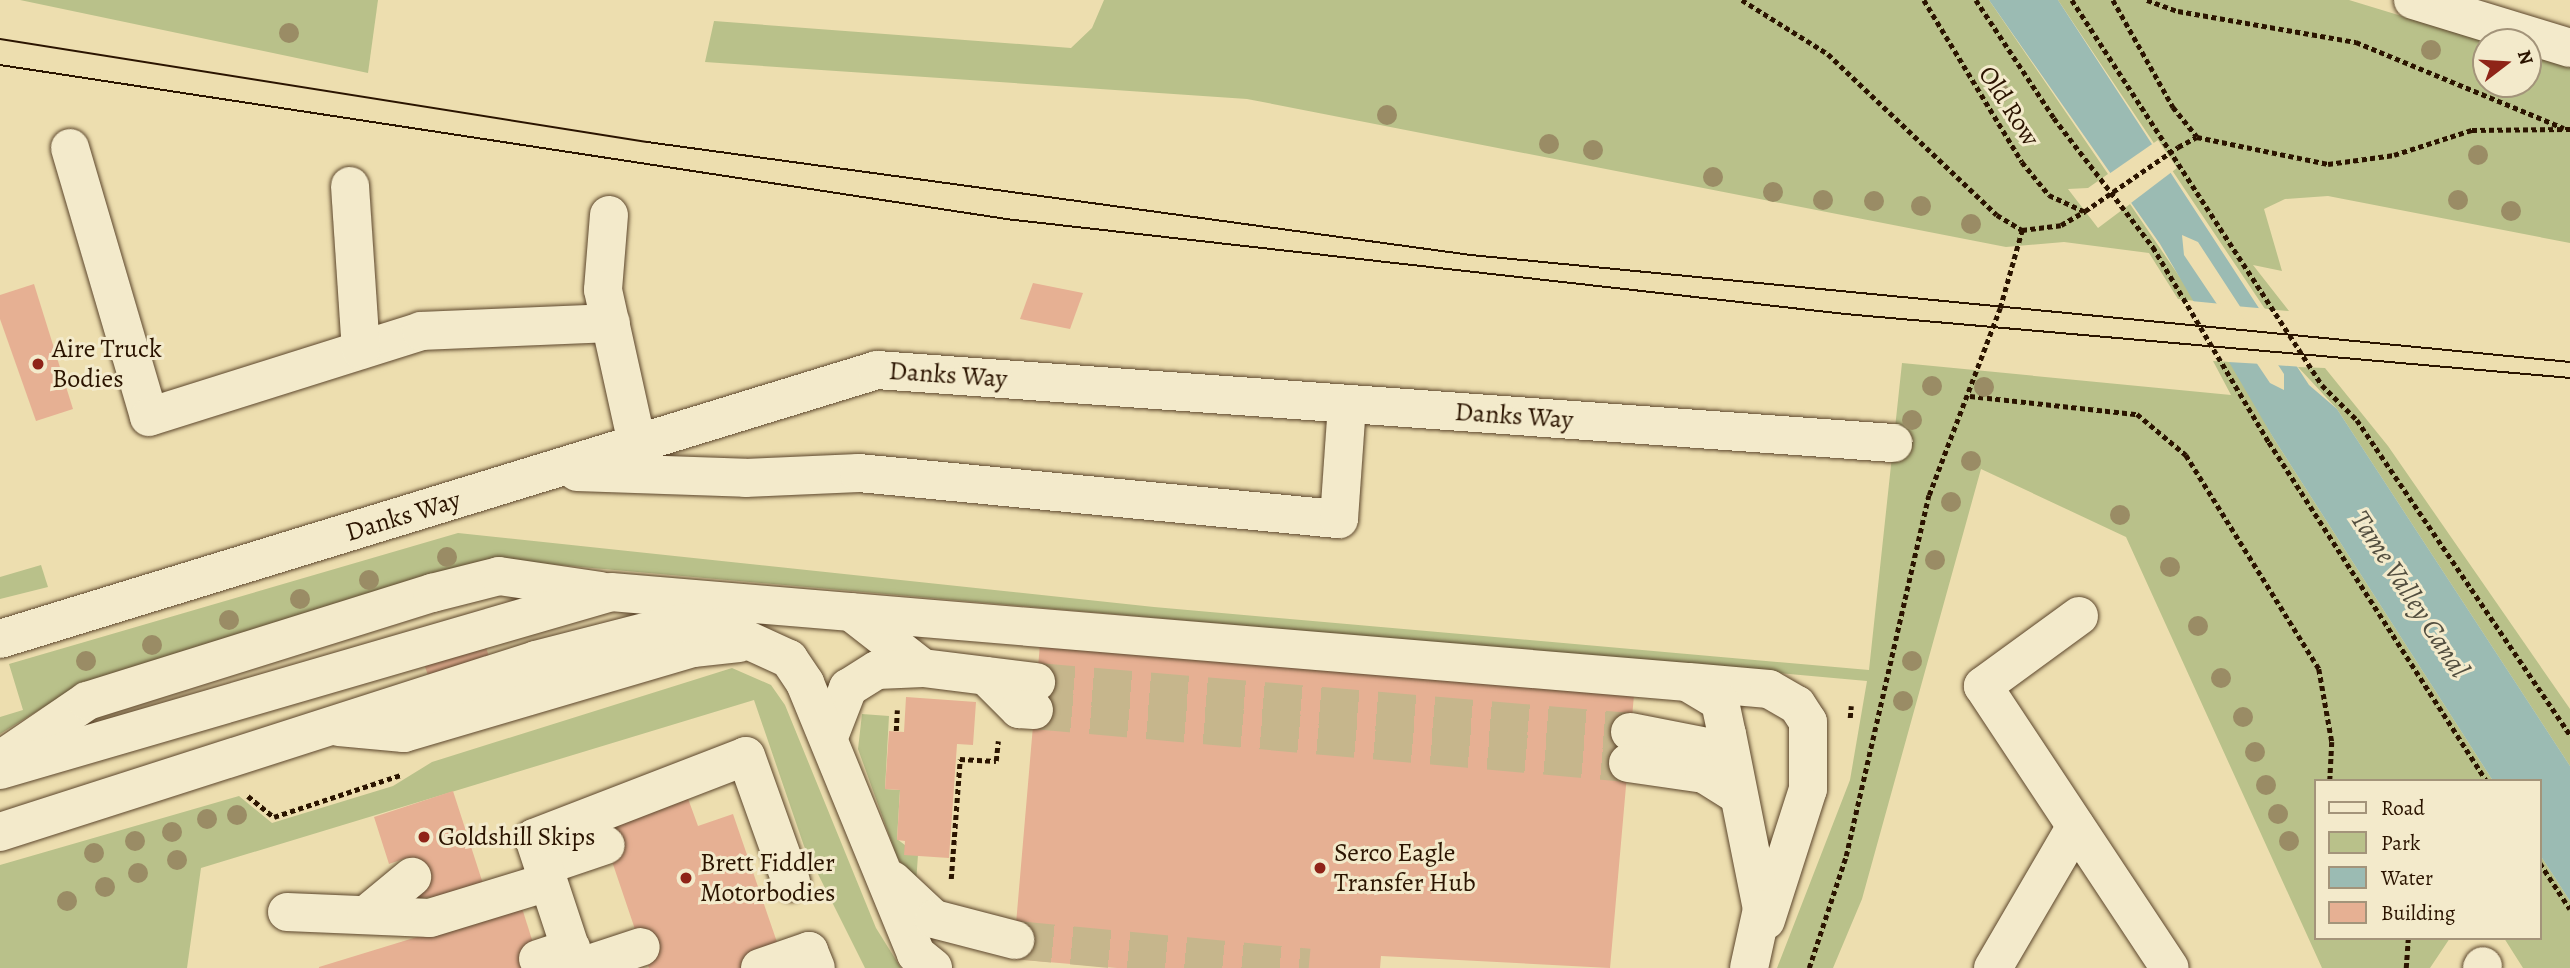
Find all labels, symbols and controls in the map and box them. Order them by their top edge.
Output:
north arrow [2472,28,2542,98]
text: N [2511,47,2540,68]
street label: Old Row [1972,60,2046,152]
place label: Aire Truck Bodies [52,333,162,394]
street label: Danks Way [888,355,1008,395]
marker: Aire Truck Bodies [30,356,46,372]
street label: Danks Way [1454,396,1574,436]
street label: Danks Way [342,484,464,548]
water label: Tame Valley Canal [2343,504,2477,684]
legend [2314,779,2542,940]
text: Road [2381,794,2425,822]
place label: Goldshill Skips [438,821,596,853]
marker: Goldshill Skips [416,829,432,845]
text: Park [2381,829,2420,857]
place label: Serco Eagle Transfer Hub [1334,837,1476,898]
place label: Brett Fiddler Motorbodies [700,847,835,908]
marker: Serco Eagle Transfer Hub [1312,860,1328,876]
text: Water [2381,864,2433,892]
marker: Brett Fiddler Motorbodies [678,870,694,886]
text: Building [2381,899,2455,927]

